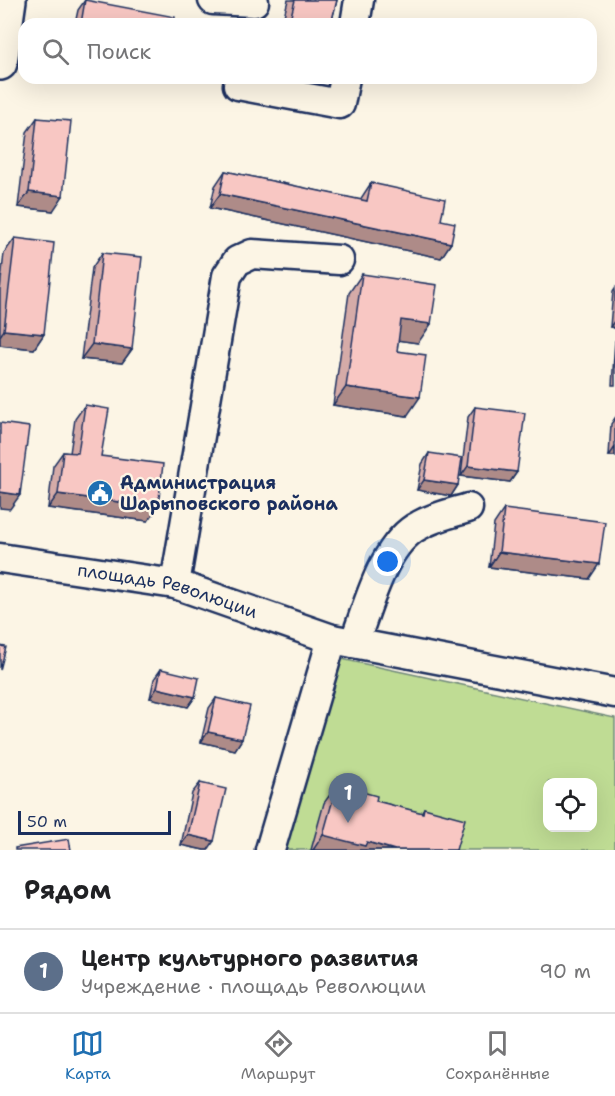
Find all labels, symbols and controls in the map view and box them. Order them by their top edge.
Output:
search box [18,18,597,84]
icon: search [39,35,72,68]
text: Поиск [87,37,151,66]
place label: Администрация Шарыповского района [120,471,338,516]
public building icon: Администрация Шарыповского района [85,478,115,508]
your location [373,547,402,576]
street label: площадь Революции [76,558,261,624]
pin: 1 [328,774,368,823]
map controls [543,778,597,832]
button: locate [543,778,597,832]
scale bar [18,808,171,836]
text: 50 m [27,811,67,832]
text: Рядом [24,872,111,907]
text: Центр культурного развития [81,944,418,973]
text: 1 [39,958,48,984]
text: 90 m [539,958,591,984]
text: Учреждение · площадь Революции [81,973,426,999]
tab: Карта [65,1027,111,1084]
tab: Маршрут [241,1027,315,1084]
tab: Сохранённые [445,1027,550,1084]

